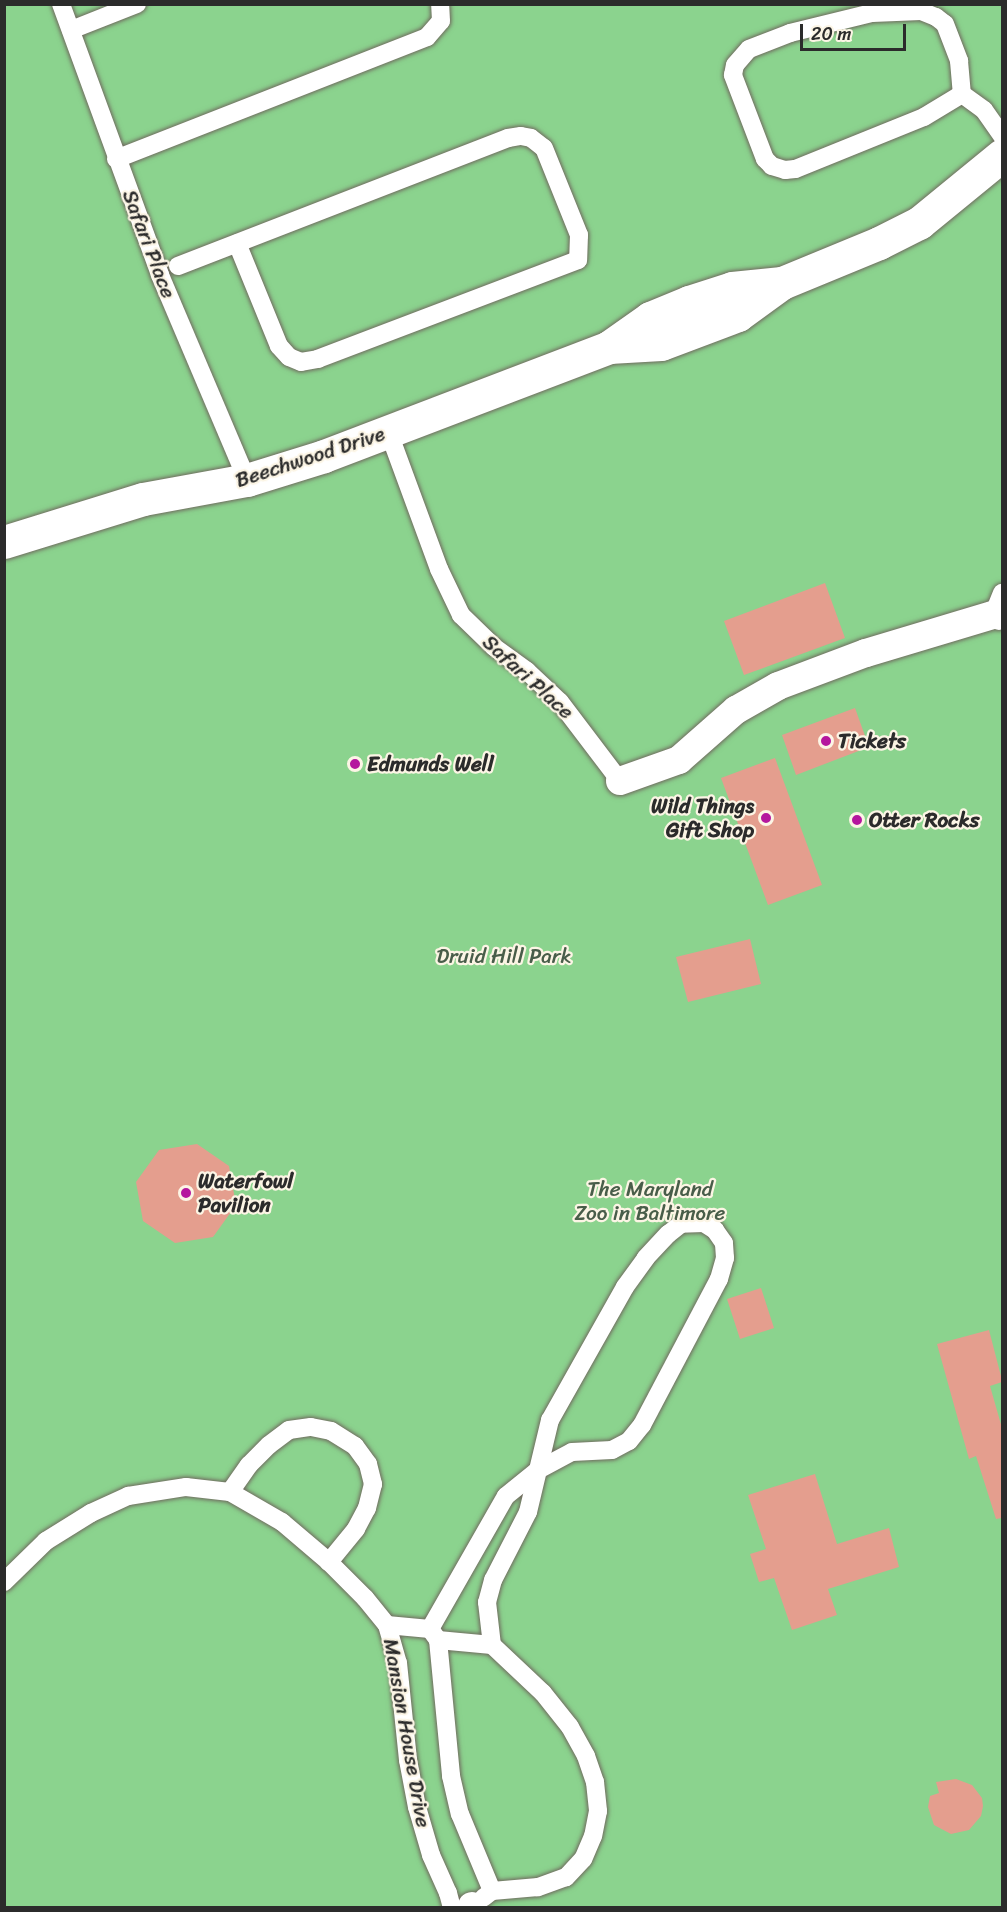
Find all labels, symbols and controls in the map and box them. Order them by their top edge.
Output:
scale bar [803,12,910,50]
text: 20 m [811,18,851,50]
street label: Safari Place [117,186,181,302]
street label: Beechwood Drive [232,421,388,493]
street label: Safari Place [477,629,579,725]
place label: Tickets [838,728,906,754]
marker: Tickets [819,734,833,748]
place label: Edmunds Well [367,751,494,777]
marker: Edmunds Well [348,757,362,771]
place label: Wild Things Gift Shop [649,793,754,843]
place label: Otter Rocks [869,807,978,833]
marker: Wild Things Gift Shop [759,811,773,825]
marker: Otter Rocks [850,813,864,827]
park label: Druid Hill Park [436,943,572,969]
place label: Waterfowl Pavilion [198,1168,293,1218]
park label: The Maryland Zoo in Baltimore [574,1176,726,1226]
marker: Waterfowl Pavilion [179,1186,193,1200]
street label: Mansion House Drive [378,1637,436,1829]

